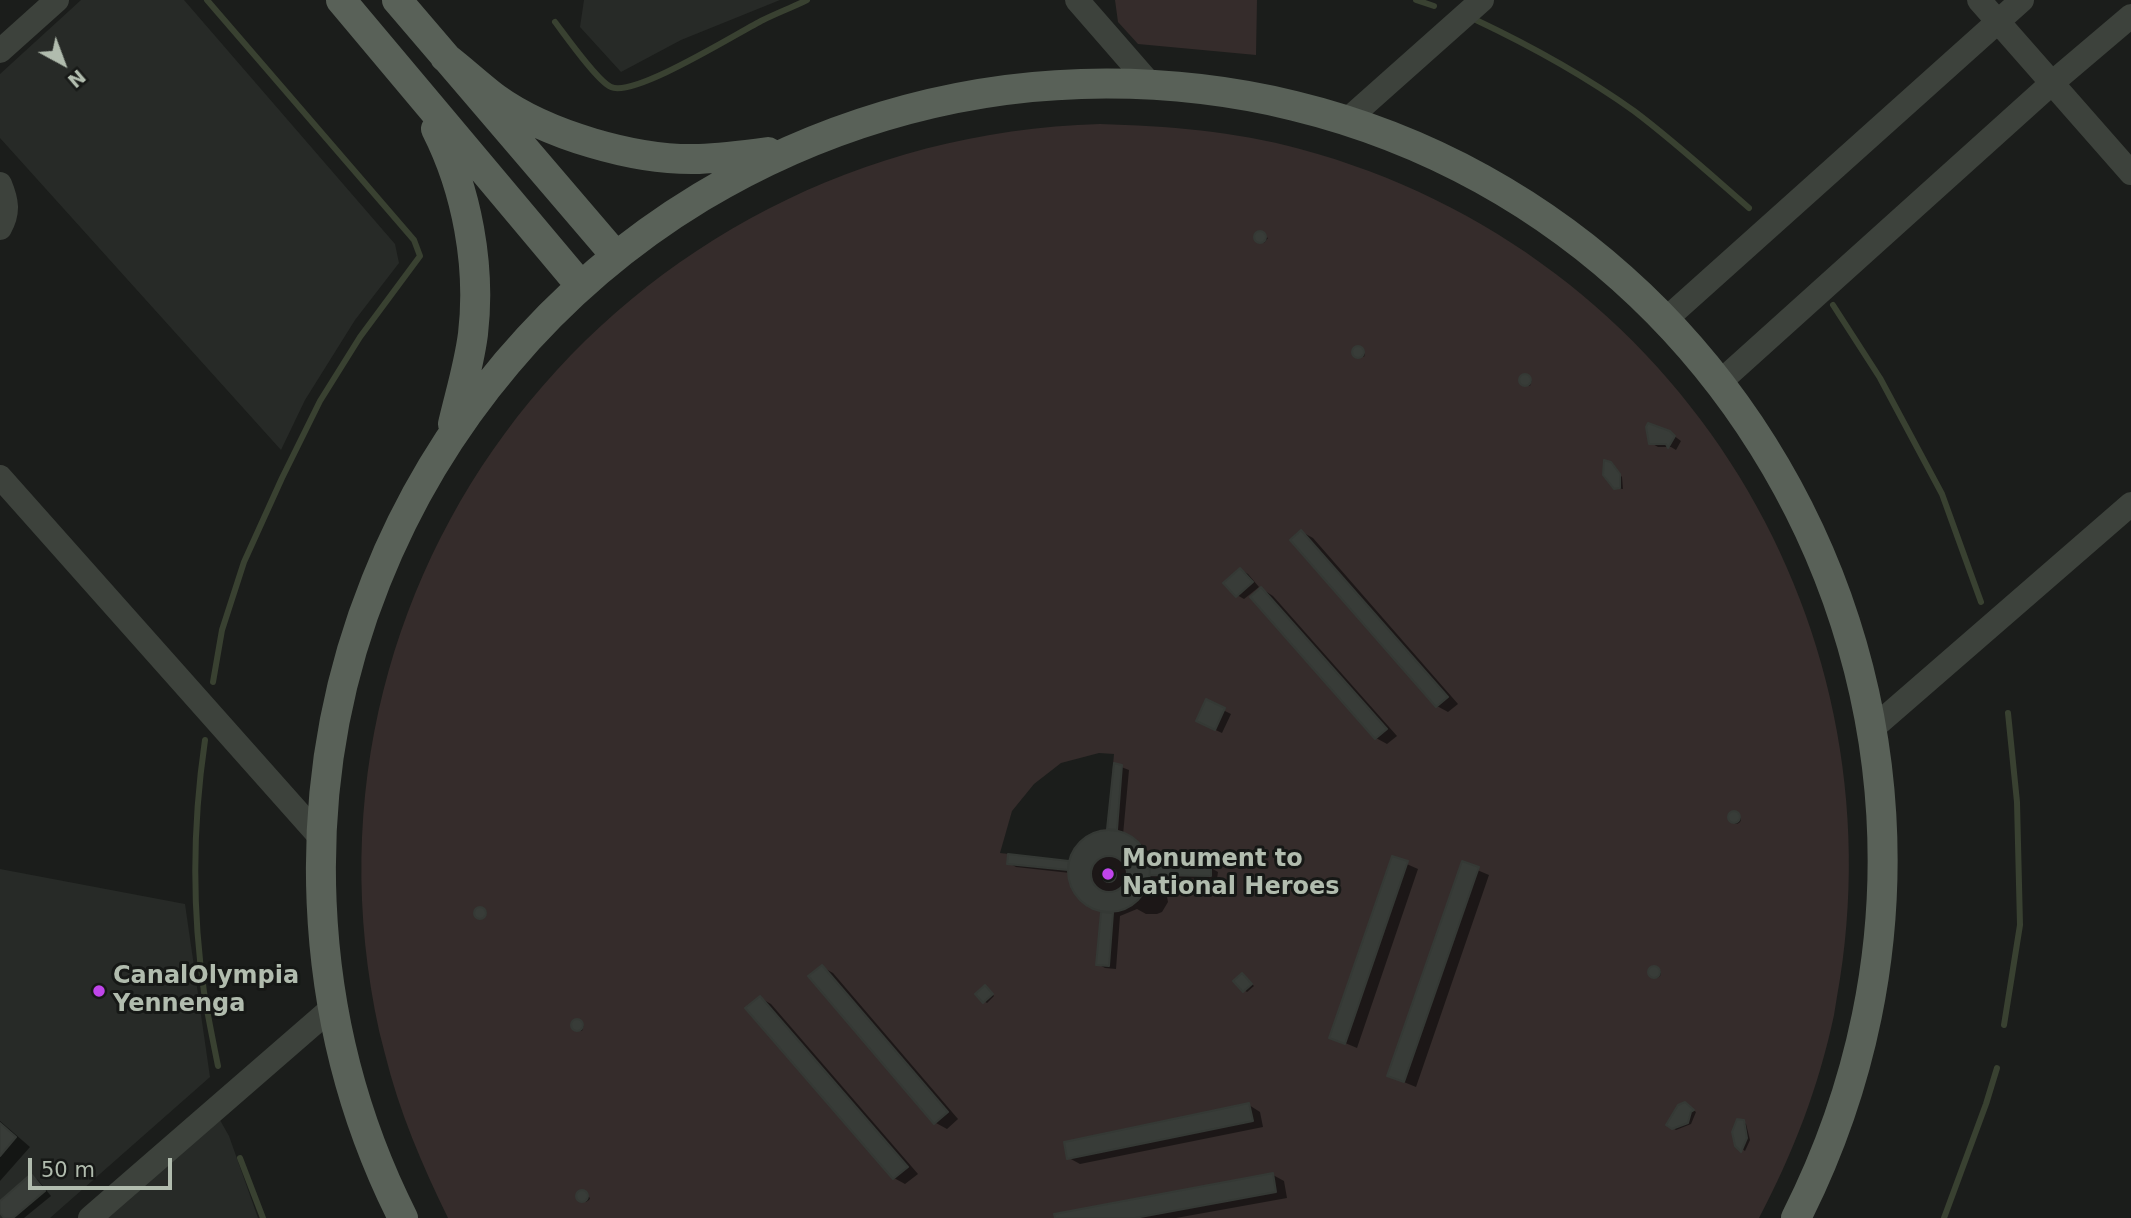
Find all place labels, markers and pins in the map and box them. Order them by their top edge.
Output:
place label: Monument to National Heroes [1122,846,1340,902]
marker: Monument to National Heroes [1100,866,1116,882]
place label: CanalOlympia Yennenga [113,963,299,1019]
marker: CanalOlympia Yennenga [91,983,107,999]

